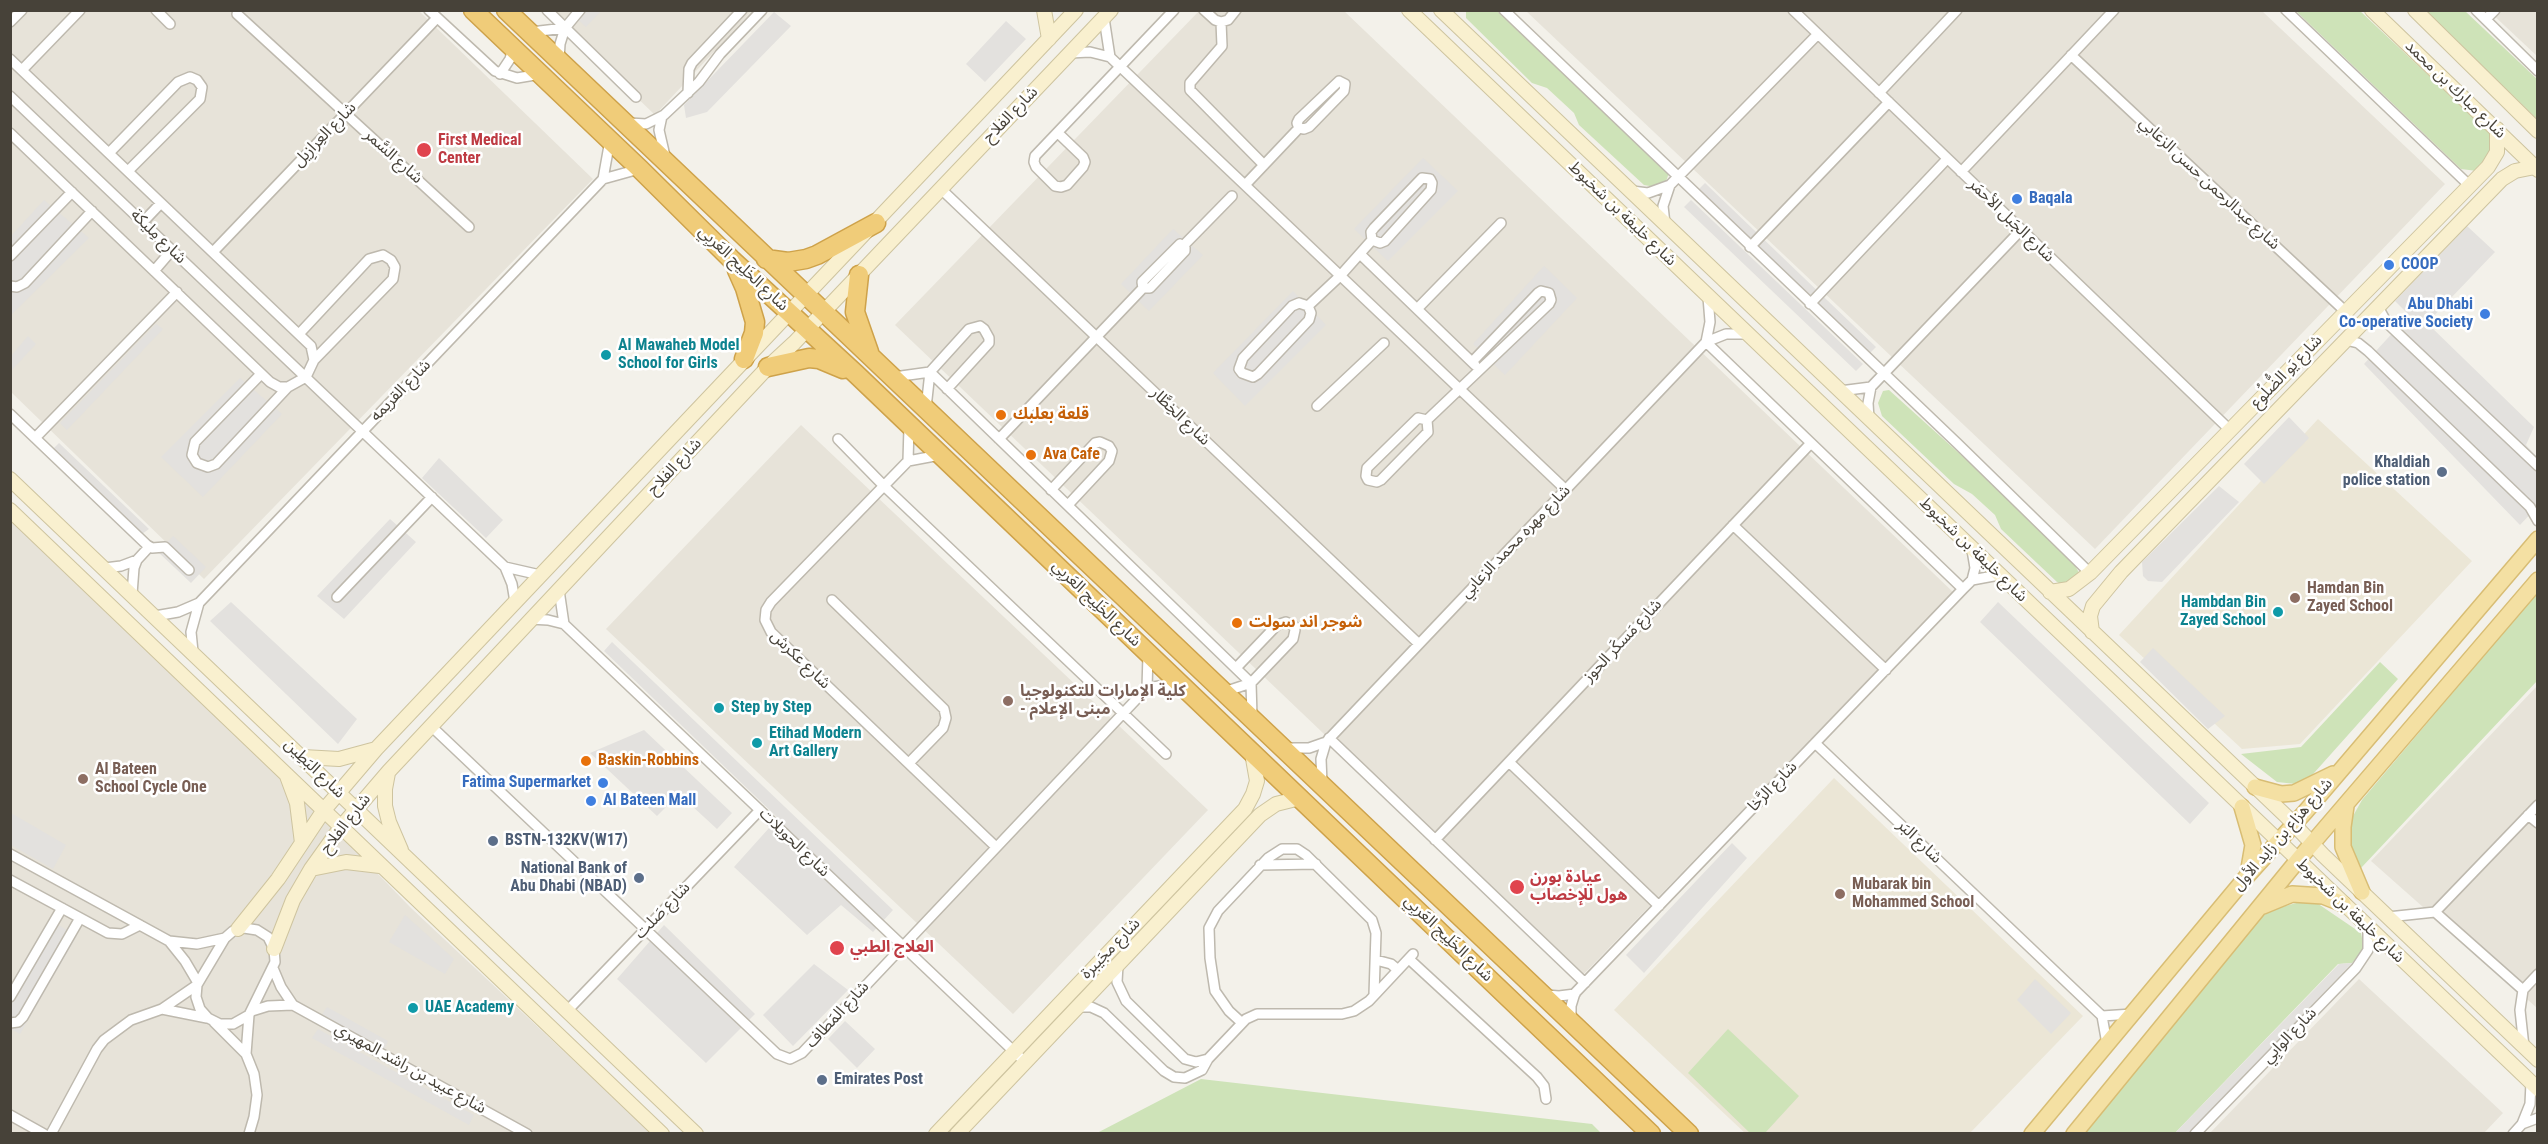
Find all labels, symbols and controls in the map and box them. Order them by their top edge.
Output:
street label: شارع مبارك بن محمد [2401,37,2509,143]
street label: شارع الفلاح [980,83,1042,147]
street label: شارع العِرازِيل [289,99,361,171]
street label: شارع عبدالرحمن حسن الزعابي [2135,114,2283,254]
street label: شارع السَّمر [360,126,426,188]
place label: First Medical Center [438,131,521,169]
marker: First Medical Center [415,141,433,159]
street label: شارع خليفة بن شخبوط [1564,158,1680,270]
street label: شارع الجَبل الأحمَر [1964,175,2058,267]
place label: Baqala [2029,189,2073,209]
marker: Baqala [2010,192,2024,206]
street label: شارع مِليكة [126,206,190,268]
street label: شارع الخَلِيج العَربِي [694,222,792,316]
place label: COOP [2401,255,2439,275]
marker: COOP [2382,258,2396,272]
place label: Abu Dhabi Co-operative Society [2339,295,2473,333]
marker: Abu Dhabi Co-operative Society [2478,307,2492,321]
street label: شارع يَو الضُّلُوع [2247,331,2327,413]
place label: Al Mawaheb Model School for Girls [618,336,739,374]
marker: Al Mawaheb Model School for Girls [599,348,613,362]
street label: شارع القريمه [367,356,435,426]
street label: شارع الخِطَّار [1146,384,1214,450]
place label: قلعة بعلبك [1013,405,1089,425]
marker: قلعة بعلبك [994,408,1008,422]
street label: شارع الفلاح [644,435,706,499]
place label: Ava Cafe [1043,445,1100,465]
marker: Ava Cafe [1024,448,1038,462]
place label: Khaldiah police station [2343,453,2430,491]
marker: Khaldiah police station [2435,465,2449,479]
street label: شارع مهره محمد الزعابي [1457,481,1575,603]
street label: شارع خليفة بن شخبوط [1915,494,2031,606]
street label: شارع الخَلِيج العَربِي [1048,557,1144,651]
place label: Hamdan Bin Zayed School [2307,579,2393,617]
marker: Hamdan Bin Zayed School [2288,591,2302,605]
place label: Hambdan Bin Zayed School [2180,593,2266,631]
street label: شارع مَسكَر الحوز [1580,595,1666,687]
marker: Hambdan Bin Zayed School [2271,605,2285,619]
place label: شوجر اند سولت [1249,613,1362,633]
marker: شوجر اند سولت [1230,616,1244,630]
street label: شارع عكرش [766,627,834,693]
place label: كلية الإمارات للتكنولوجيا - مبنى الإعلام [1020,682,1186,720]
marker: كلية الإمارات للتكنولوجيا - مبنى الإعلام [1001,694,1015,708]
place label: Step by Step [731,698,812,718]
marker: Step by Step [712,701,726,715]
place label: Etihad Modern Art Gallery [769,724,862,762]
street label: شارع البَطِين [280,735,348,803]
marker: Etihad Modern Art Gallery [750,736,764,750]
place label: Baskin-Robbins [598,751,699,771]
marker: Baskin-Robbins [579,754,593,768]
street label: شارع الرَّخا [1744,758,1802,816]
place label: Al Bateen School Cycle One [95,760,207,798]
marker: Al Bateen School Cycle One [76,772,90,786]
place label: Fatima Supermarket [462,773,591,793]
street label: شارع هزاع بن زايد الأول [2229,775,2337,895]
marker: Fatima Supermarket [596,776,610,790]
street label: شارع الفلاح [317,790,375,858]
place label: Al Bateen Mall [603,791,696,811]
marker: Al Bateen Mall [584,794,598,808]
street label: شارع الحويلات [755,805,833,881]
street label: شارع البَر [1893,816,1945,868]
place label: BSTN-132KV(W17) [505,831,628,851]
marker: BSTN-132KV(W17) [486,834,500,848]
street label: شارع خليفة بن شخبوط [2292,855,2408,967]
place label: National Bank of Abu Dhabi (NBAD) [510,859,627,897]
place label: عيادة بورن هول للإخصاب [1530,868,1627,906]
marker: National Bank of Abu Dhabi (NBAD) [632,871,646,885]
place label: Mubarak bin Mohammed School [1852,875,1974,913]
marker: عيادة بورن هول للإخصاب [1508,878,1526,896]
street label: شارع صَلت [631,879,695,943]
marker: Mubarak bin Mohammed School [1833,887,1847,901]
street label: شارع الخَلِيج العَربِي [1400,892,1496,986]
street label: شارع مجَيبرة [1077,915,1145,983]
place label: العلاج الطبي [850,938,934,958]
marker: العلاج الطبي [828,939,846,957]
street label: شارع المَطاف [802,978,874,1052]
place label: UAE Academy [425,998,514,1018]
marker: UAE Academy [406,1001,420,1015]
street label: شارع الوابِي [2259,1004,2321,1068]
street label: شارع عبيد بن راشد المهيري [331,1019,489,1119]
place label: Emirates Post [834,1070,923,1090]
marker: Emirates Post [815,1073,829,1087]

